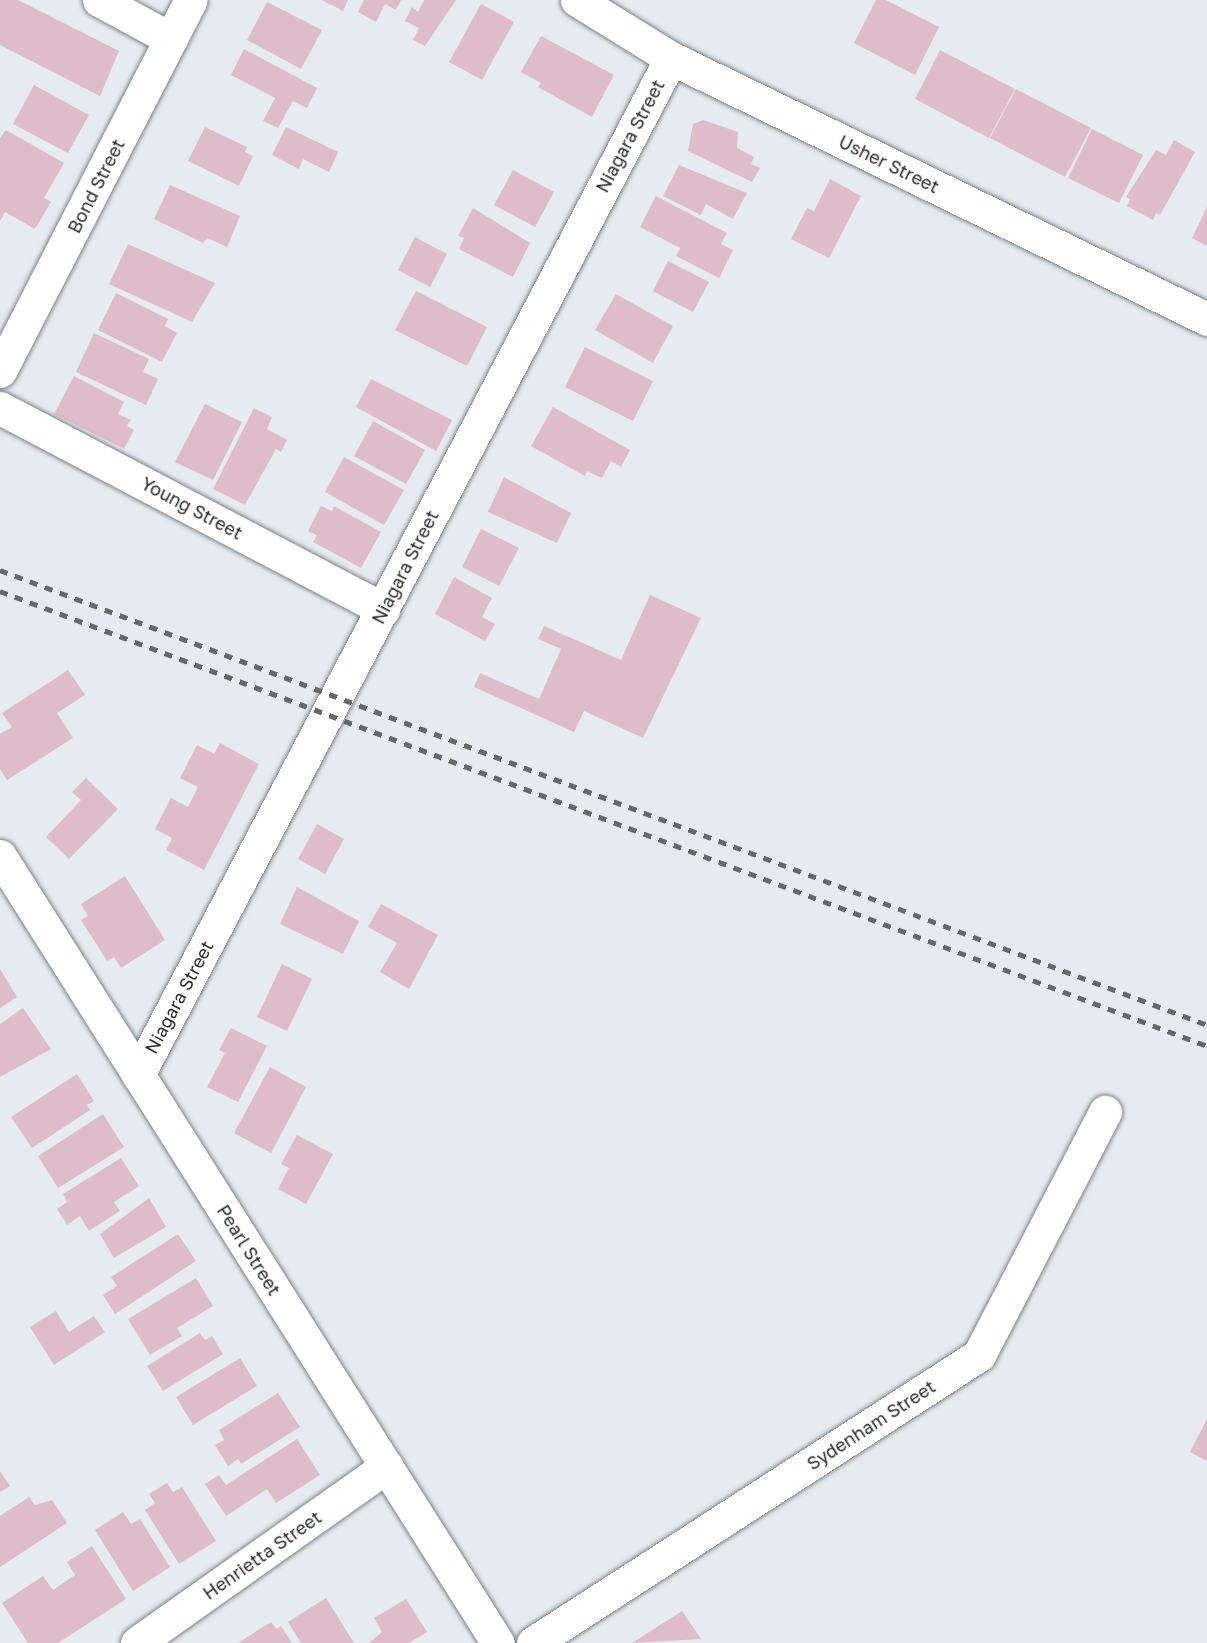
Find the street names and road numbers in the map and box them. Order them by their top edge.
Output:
street label: Niagara Street [591,76,669,196]
street label: Usher Street [835,130,943,198]
street label: Bond Street [63,135,129,237]
street label: Young Street [138,472,246,544]
street label: Niagara Street [367,507,443,627]
street label: Niagara Street [140,937,218,1057]
street label: Pearl Street [213,1201,285,1299]
street label: Sydenham Street [803,1375,939,1475]
street label: Henrietta Street [199,1506,325,1604]

